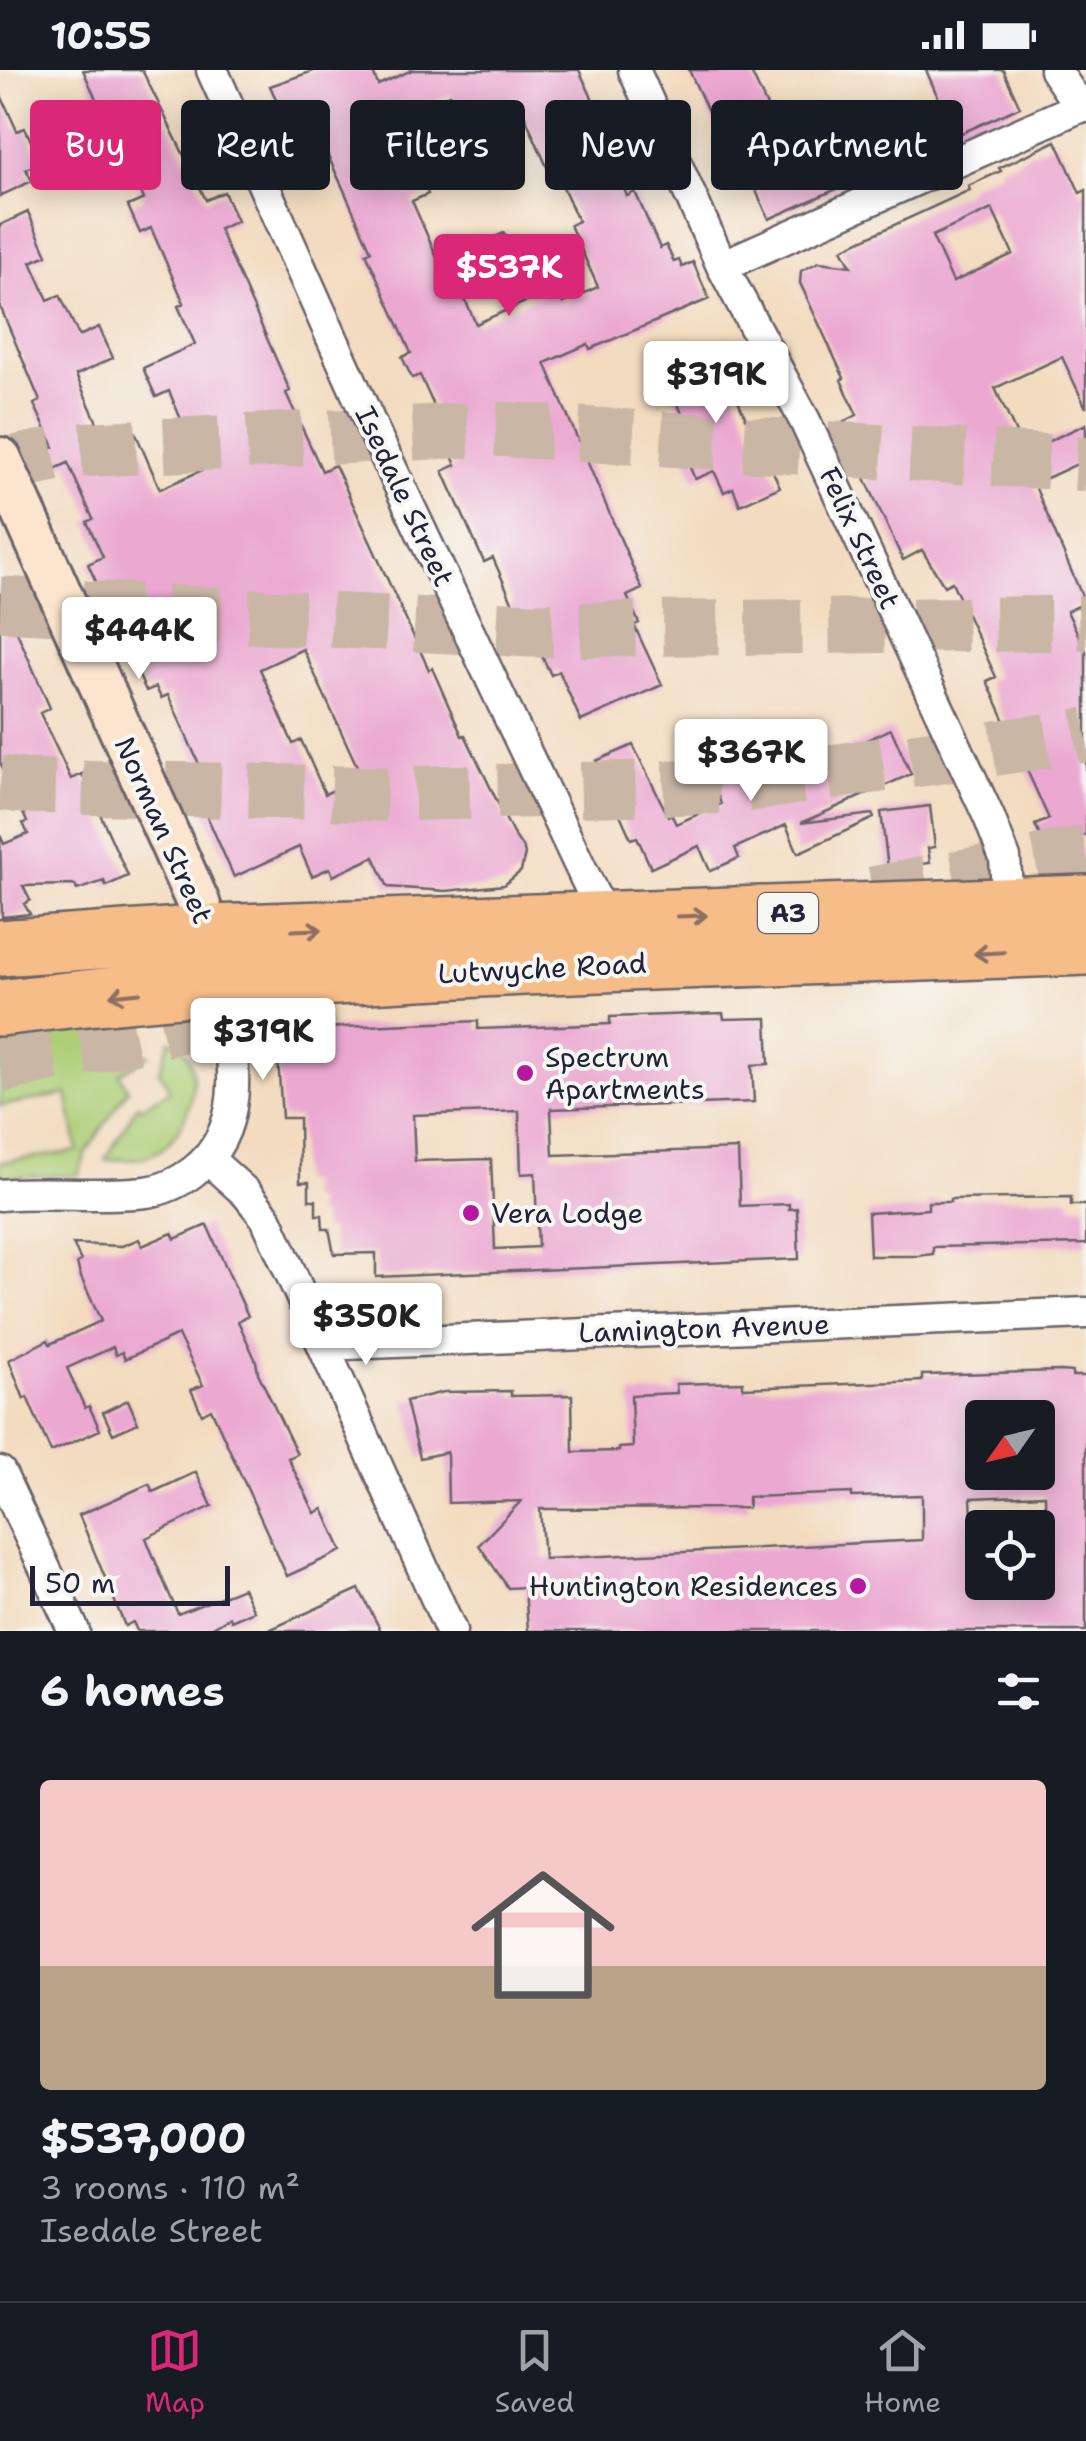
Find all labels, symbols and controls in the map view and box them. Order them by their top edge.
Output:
text: 10:55 [50,10,151,61]
chip: Buy [30,100,161,190]
chip: Rent [181,100,330,190]
chip: Filters [350,100,525,190]
chip: New [545,100,691,190]
chip: Apartment [711,100,963,190]
pin: $537K [439,234,579,319]
text: $537K [456,245,562,288]
pin: $319K [646,341,786,426]
text: $319K [665,352,767,395]
street label: Isedale Street [347,400,463,592]
street label: Felix Street [811,461,909,615]
pin: $444K [69,597,209,682]
text: $444K [84,608,194,651]
pin: $367K [681,719,821,804]
text: $367K [697,730,805,773]
street label: Norman Street [106,731,222,929]
road number: A3 [758,893,818,933]
one-way arrow [675,906,707,925]
one-way arrow [290,920,322,939]
street label: Lutwyche Road [437,944,647,992]
one-way arrow [973,944,1005,963]
one-way arrow [110,985,142,1004]
pin: $319K [193,998,333,1083]
text: $319K [212,1009,314,1052]
place label: Spectrum Apartments [545,1038,705,1108]
marker: Spectrum Apartments [514,1062,536,1084]
place label: Vera Lodge [491,1194,643,1232]
marker: Vera Lodge [460,1202,482,1224]
pin: $350K [296,1283,436,1368]
text: $350K [312,1294,420,1337]
street label: Lamington Avenue [578,1305,830,1351]
north arrow [965,1400,1055,1490]
map controls [965,1400,1055,1600]
button: locate [965,1510,1055,1600]
scale bar [30,1561,230,1606]
text: 50 m [45,1564,115,1602]
place label: Huntington Residences [529,1567,838,1605]
marker: Huntington Residences [847,1575,869,1597]
text: 6 homes [40,1663,225,1719]
icon: filters [991,1664,1046,1719]
icon: home [453,1845,633,2025]
text: $537,000 [40,2110,247,2166]
text: 3 rooms · 110 m² [40,2166,300,2209]
text: Isedale Street [40,2209,263,2252]
tab: Map [145,2323,205,2421]
tab: Saved [495,2323,574,2421]
tab: Home [864,2323,941,2421]

